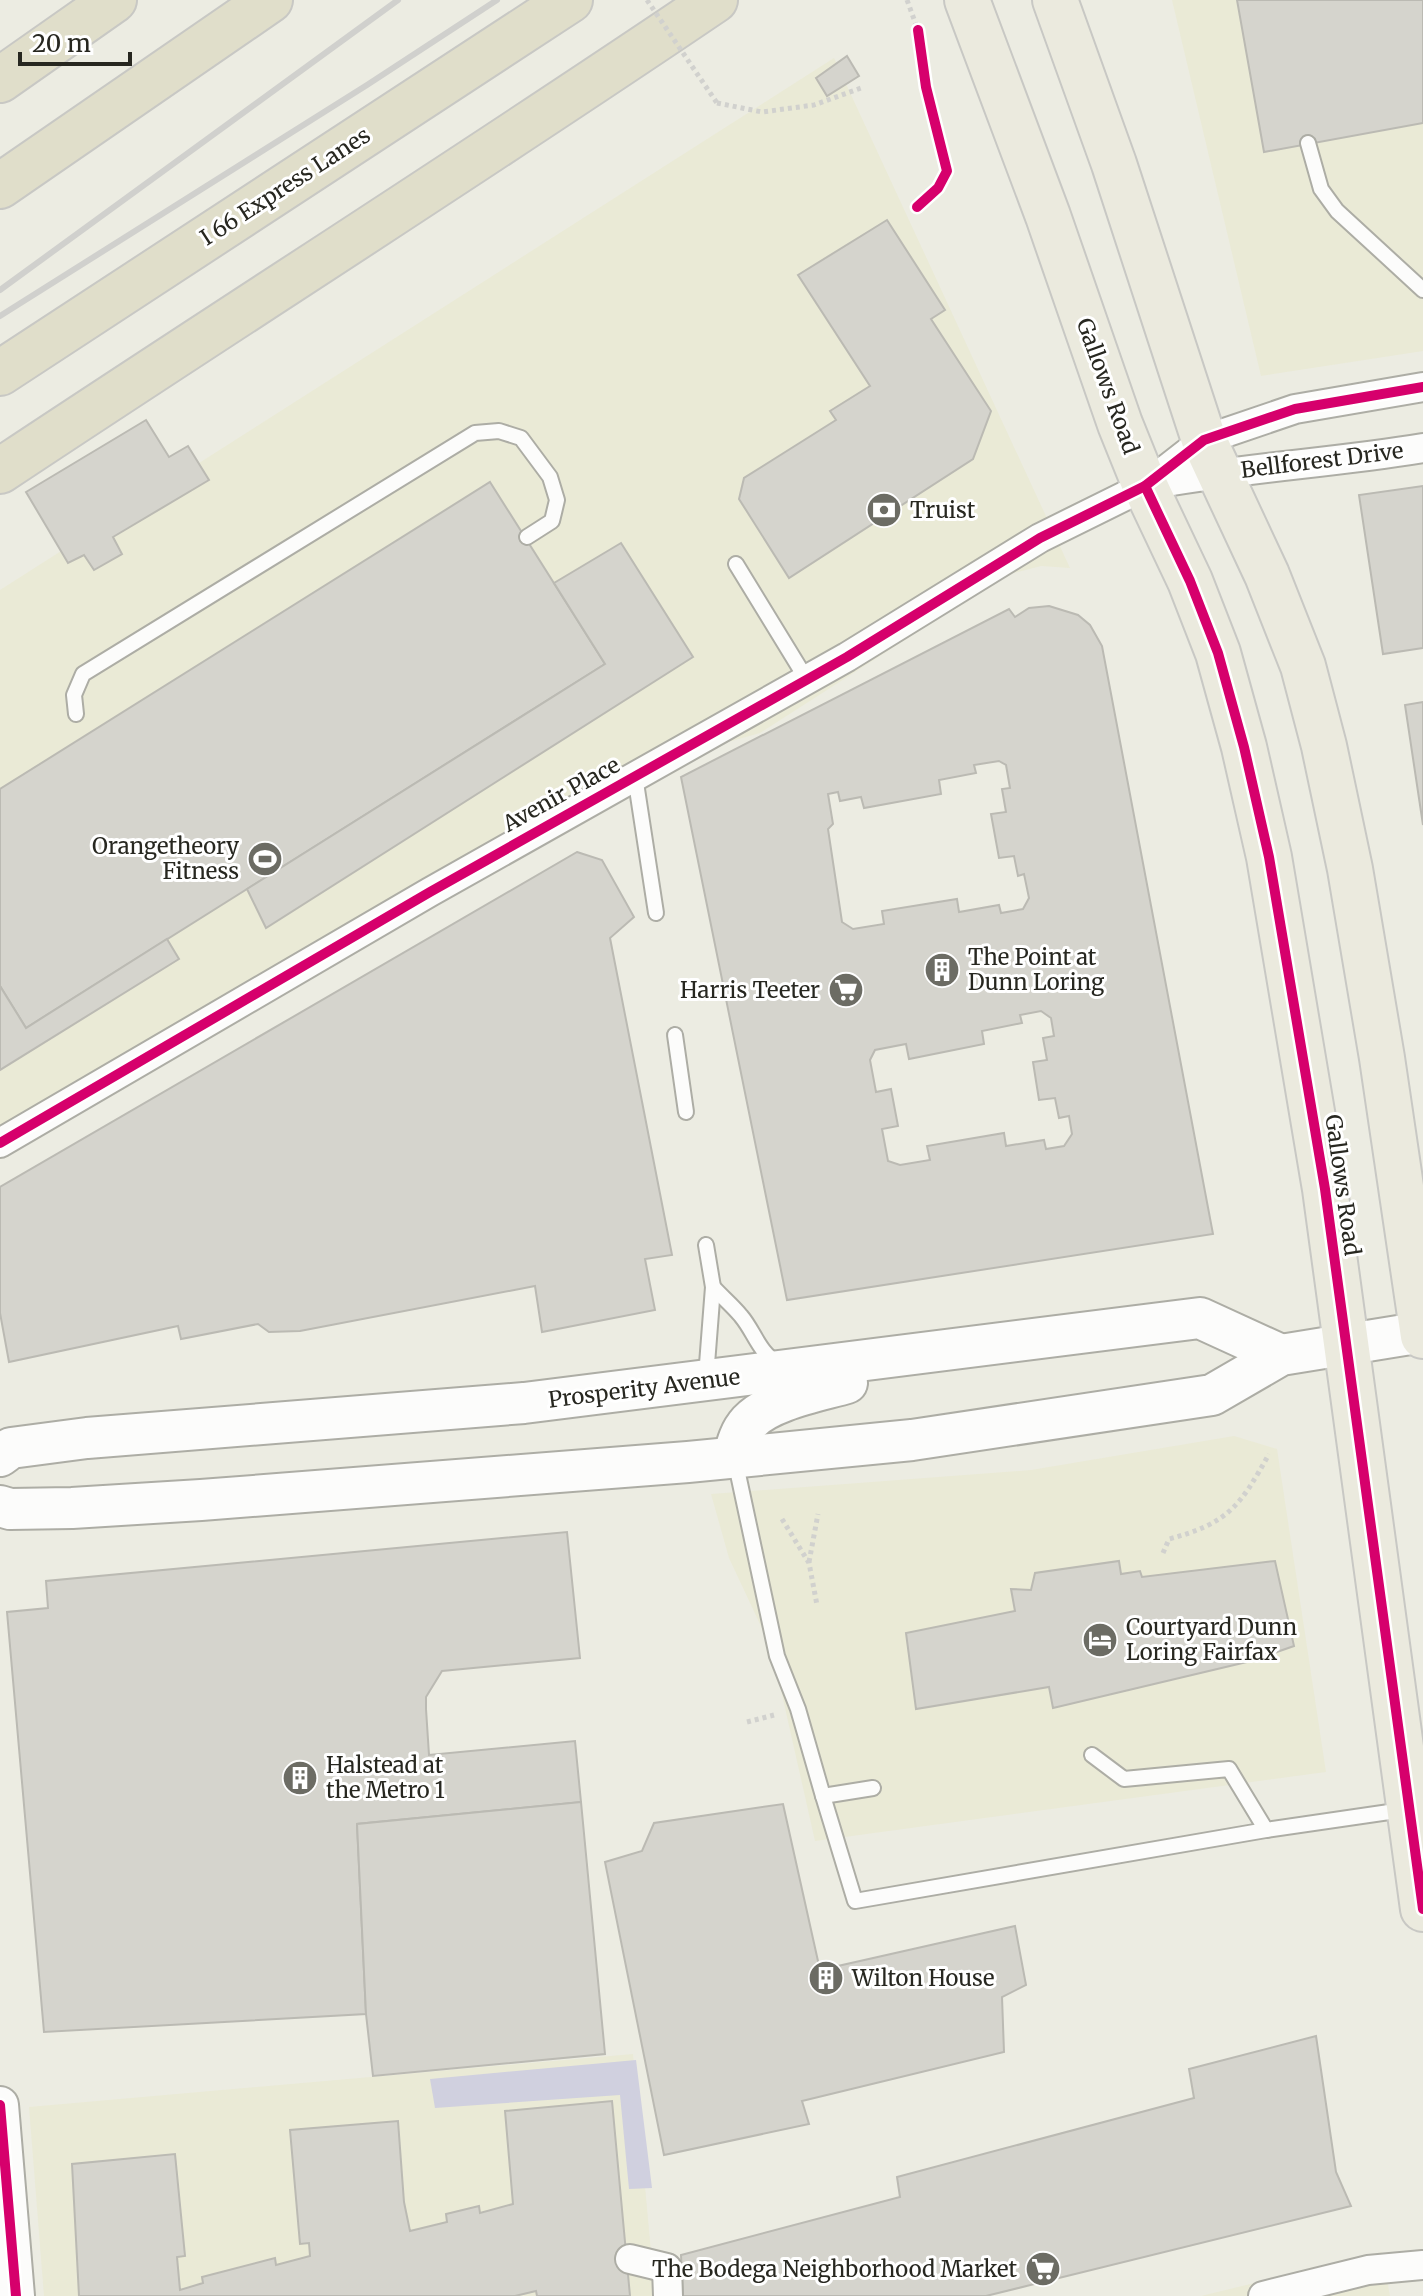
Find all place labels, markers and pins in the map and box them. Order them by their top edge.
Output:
bank icon: Truist [865,491,903,529]
place label: Truist [910,496,976,524]
place label: Orangetheory Fitness [92,832,239,885]
sports icon: Orangetheory Fitness [246,840,284,878]
place label: The Point at Dunn Loring [968,943,1104,996]
building icon: The Point at Dunn Loring [923,951,961,989]
supermarket icon: Harris Teeter [827,971,865,1009]
place label: Harris Teeter [680,976,820,1004]
place label: Courtyard Dunn Loring Fairfax [1126,1613,1297,1666]
hotel icon: Courtyard Dunn Loring Fairfax [1081,1621,1119,1659]
place label: Halstead at the Metro 1 [326,1751,445,1804]
building icon: Halstead at the Metro 1 [281,1759,319,1797]
building icon: Wilton House [807,1959,845,1997]
place label: Wilton House [851,1964,994,1992]
supermarket icon: The Bodega Neighborhood Market [1024,2250,1062,2288]
place label: The Bodega Neighborhood Market [652,2255,1017,2283]

